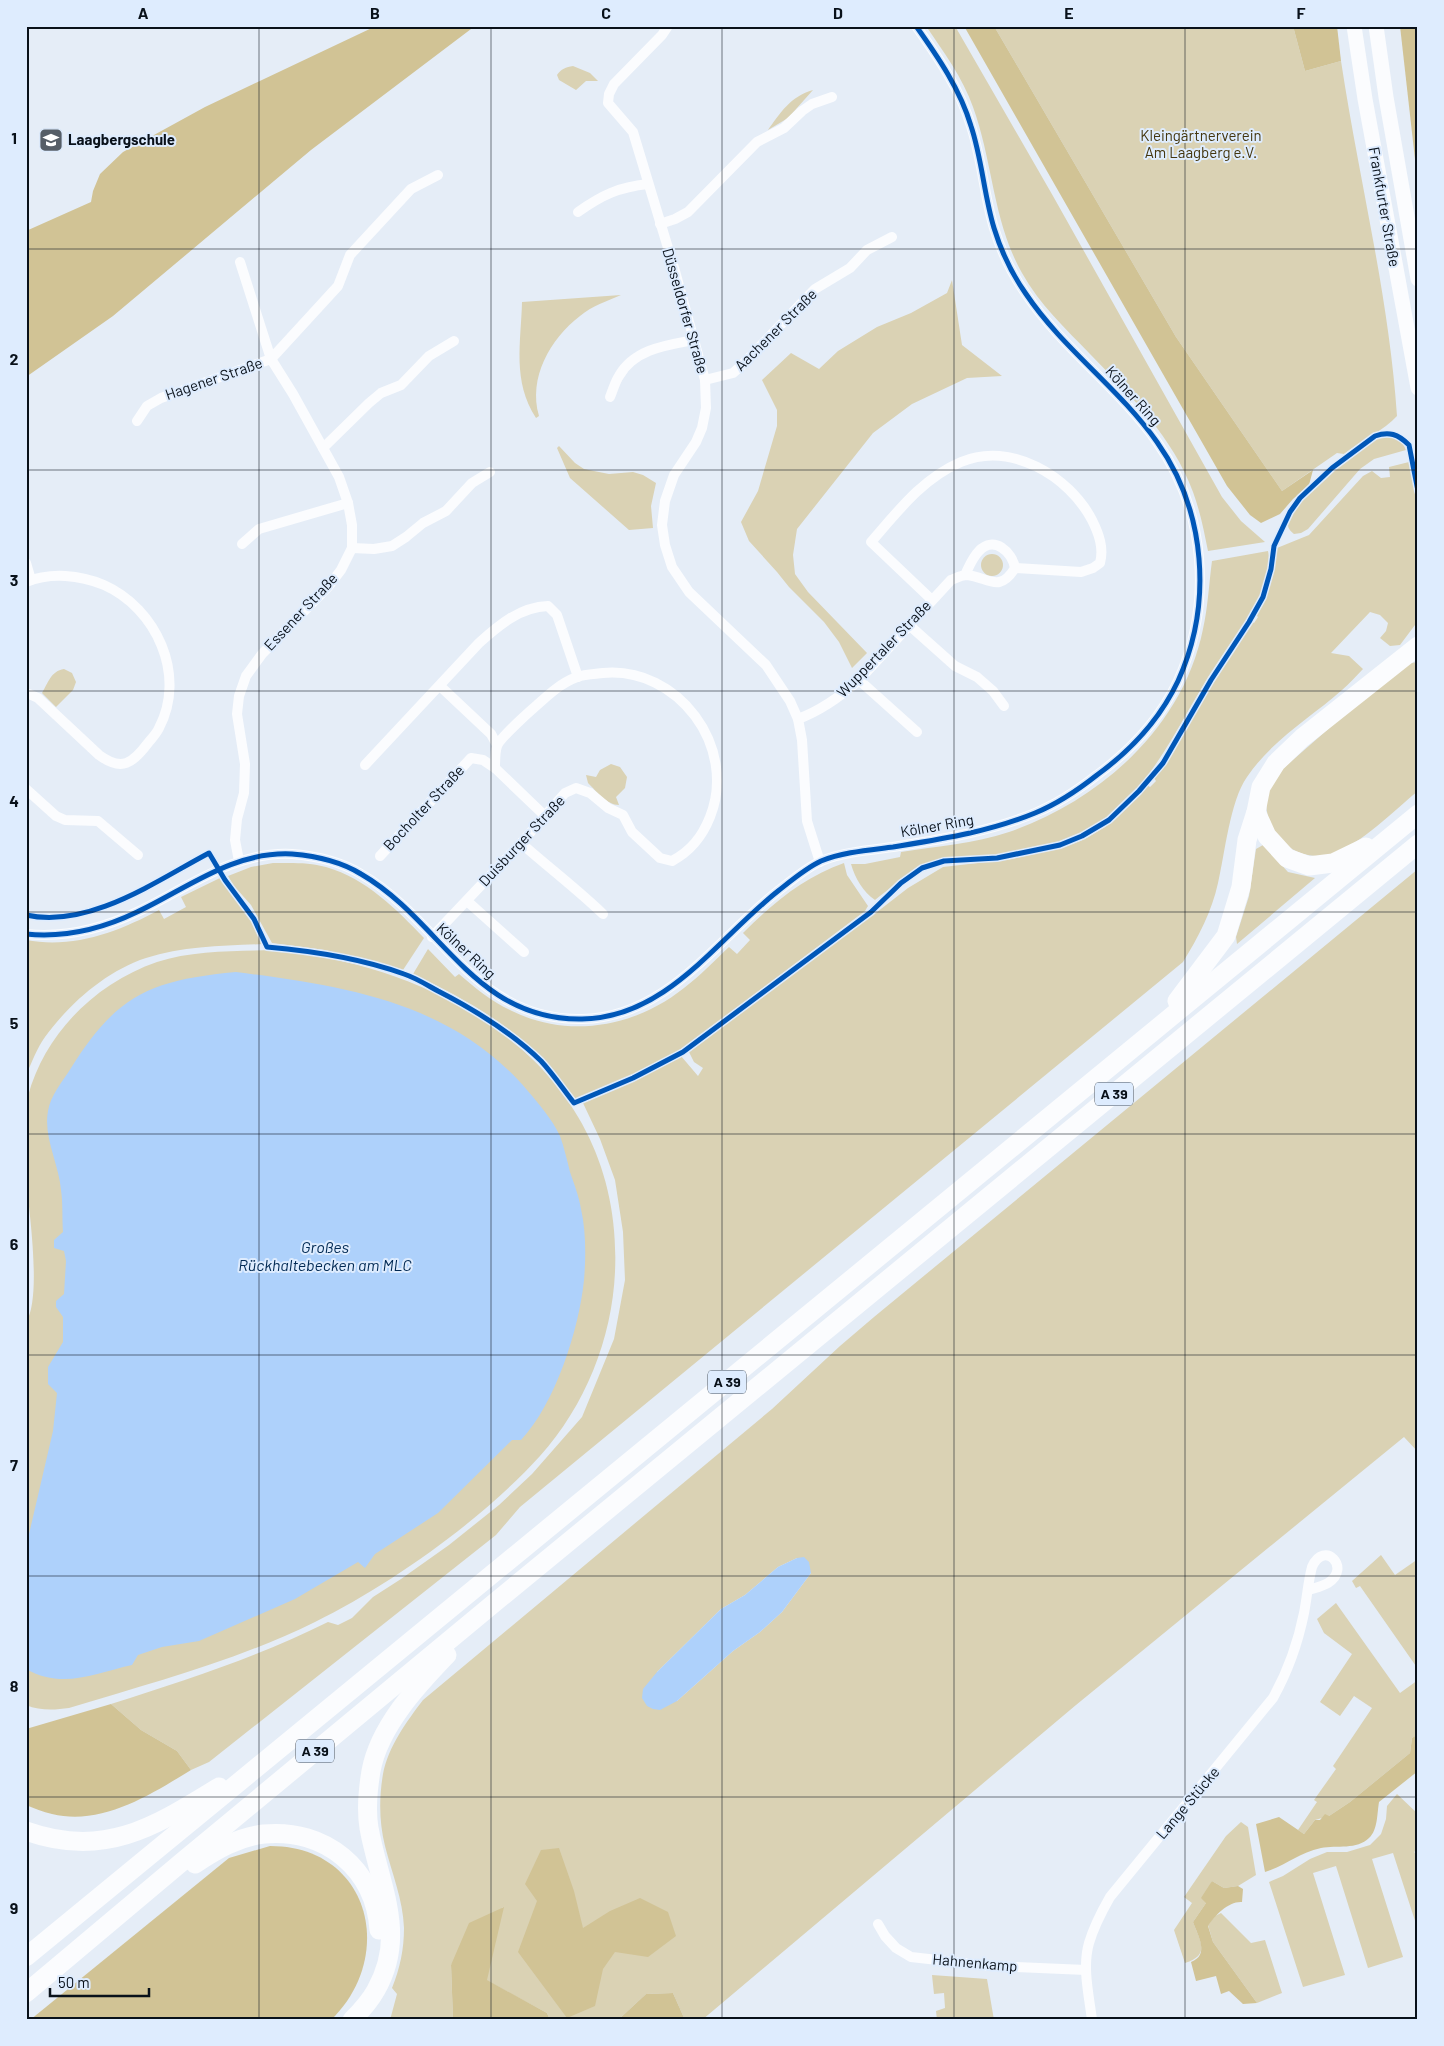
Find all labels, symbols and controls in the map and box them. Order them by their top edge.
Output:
text: A [138,3,149,22]
text: B [370,3,380,22]
text: C [601,3,611,22]
text: D [833,3,843,22]
text: E [1064,3,1074,22]
text: F [1297,3,1306,22]
park label: Kleingärtnerverein Am Laagberg e.V. [1140,126,1262,161]
school or university icon: Laagbergschule [38,127,64,153]
text: 1 [11,128,17,147]
place label: Laagbergschule [68,130,175,148]
street label: Frankfurter Straße [1366,145,1404,268]
street label: Düsseldorfer Straße [659,246,712,375]
street label: Aachener Straße [731,285,820,374]
text: 2 [10,349,19,368]
street label: Hagener Straße [163,353,265,403]
street label: Kölner Ring [1102,362,1165,429]
street label: Essener Straße [260,569,341,654]
text: 3 [10,570,18,589]
street label: Wuppertaler Straße [832,596,934,701]
street label: Bocholter Straße [379,761,467,854]
text: 4 [9,791,19,810]
street label: Duisburger Straße [475,791,568,890]
street label: Kölner Ring [899,810,975,840]
street label: Kölner Ring [433,918,500,982]
text: 5 [10,1013,19,1032]
road number: A 39 [1095,1082,1133,1106]
text: 6 [10,1234,19,1253]
water label: Großes Rückhaltebecken am MLC [238,1237,412,1274]
road number: A 39 [708,1370,746,1394]
text: 7 [10,1455,18,1474]
text: 8 [10,1676,19,1695]
road number: A 39 [296,1740,334,1762]
street label: Lange Stücke [1152,1763,1223,1842]
text: 9 [10,1898,18,1917]
street label: Hahnenkamp [932,1949,1018,1975]
scale bar [50,1966,149,1998]
text: 50 m [58,1973,90,1991]

